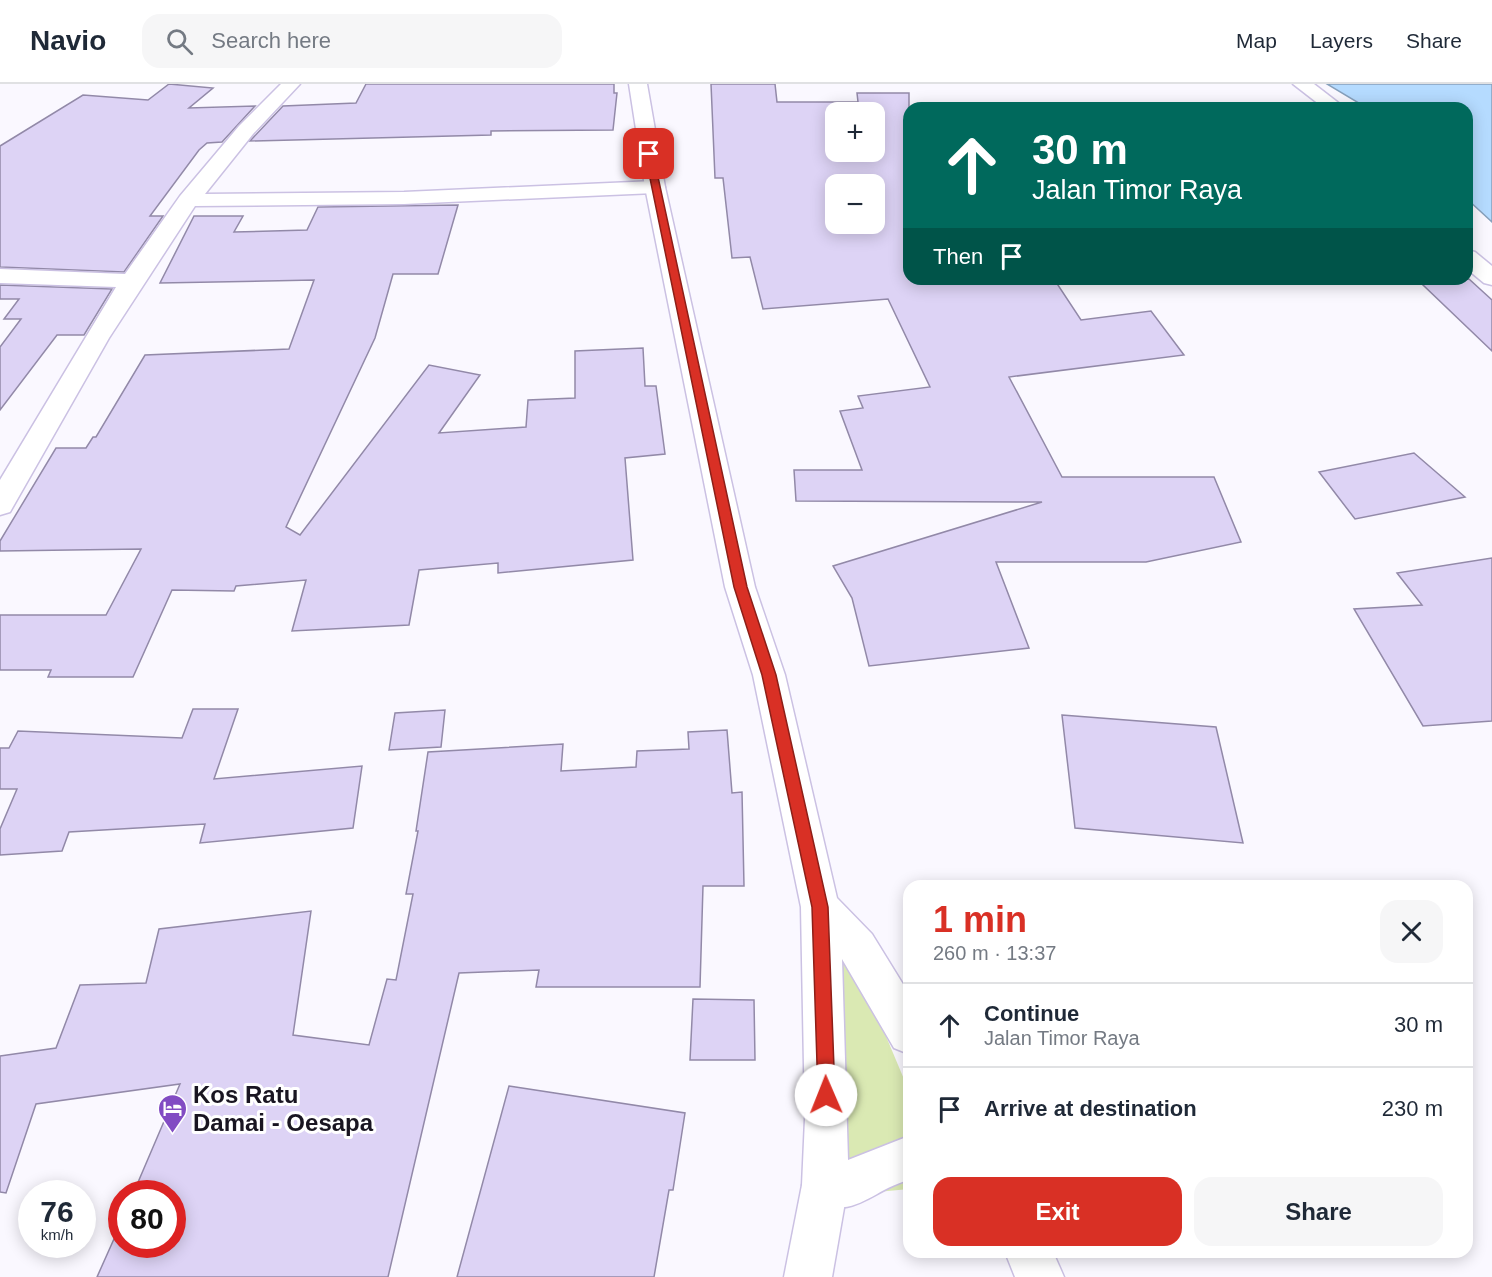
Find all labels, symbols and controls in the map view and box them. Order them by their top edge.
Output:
search box [142,14,562,68]
text: Navio [30,25,106,56]
icon: search [163,25,196,58]
text: Search here [211,28,331,53]
text: Map [1236,29,1277,52]
text: Layers [1310,29,1373,52]
text: Share [1406,29,1462,52]
map controls [825,102,885,234]
button: + [825,102,885,162]
icon: ahead [933,126,1011,204]
text: 30 m [1032,126,1128,173]
pin [623,128,674,179]
icon: arrive [632,137,665,170]
button: − [825,174,885,234]
text: Jalan Timor Raya [1032,175,1242,205]
icon: arrive [995,240,1028,273]
text: Then [933,244,983,269]
text: 1 min [933,899,1027,940]
button: close [1380,900,1443,963]
text: 260 m · 13:37 [933,942,1056,964]
text: Continue [984,1001,1079,1026]
icon: ahead [933,1009,966,1042]
text: 30 m [1394,1012,1443,1037]
text: Jalan Timor Raya [984,1027,1140,1049]
position arrow [794,1063,858,1127]
place label: Kos Ratu Damai - Oesapa [193,1081,374,1136]
hotel icon: Kos Ratu Damai - Oesapa [156,1092,188,1134]
icon: arrive [933,1093,966,1126]
text: Arrive at destination [984,1096,1197,1121]
text: 230 m [1382,1096,1443,1121]
button: Exit [933,1177,1182,1246]
button: Share [1194,1177,1443,1246]
speed limit sign: 80 [108,1180,186,1258]
text: 76 [40,1195,74,1228]
text: km/h [41,1226,73,1243]

